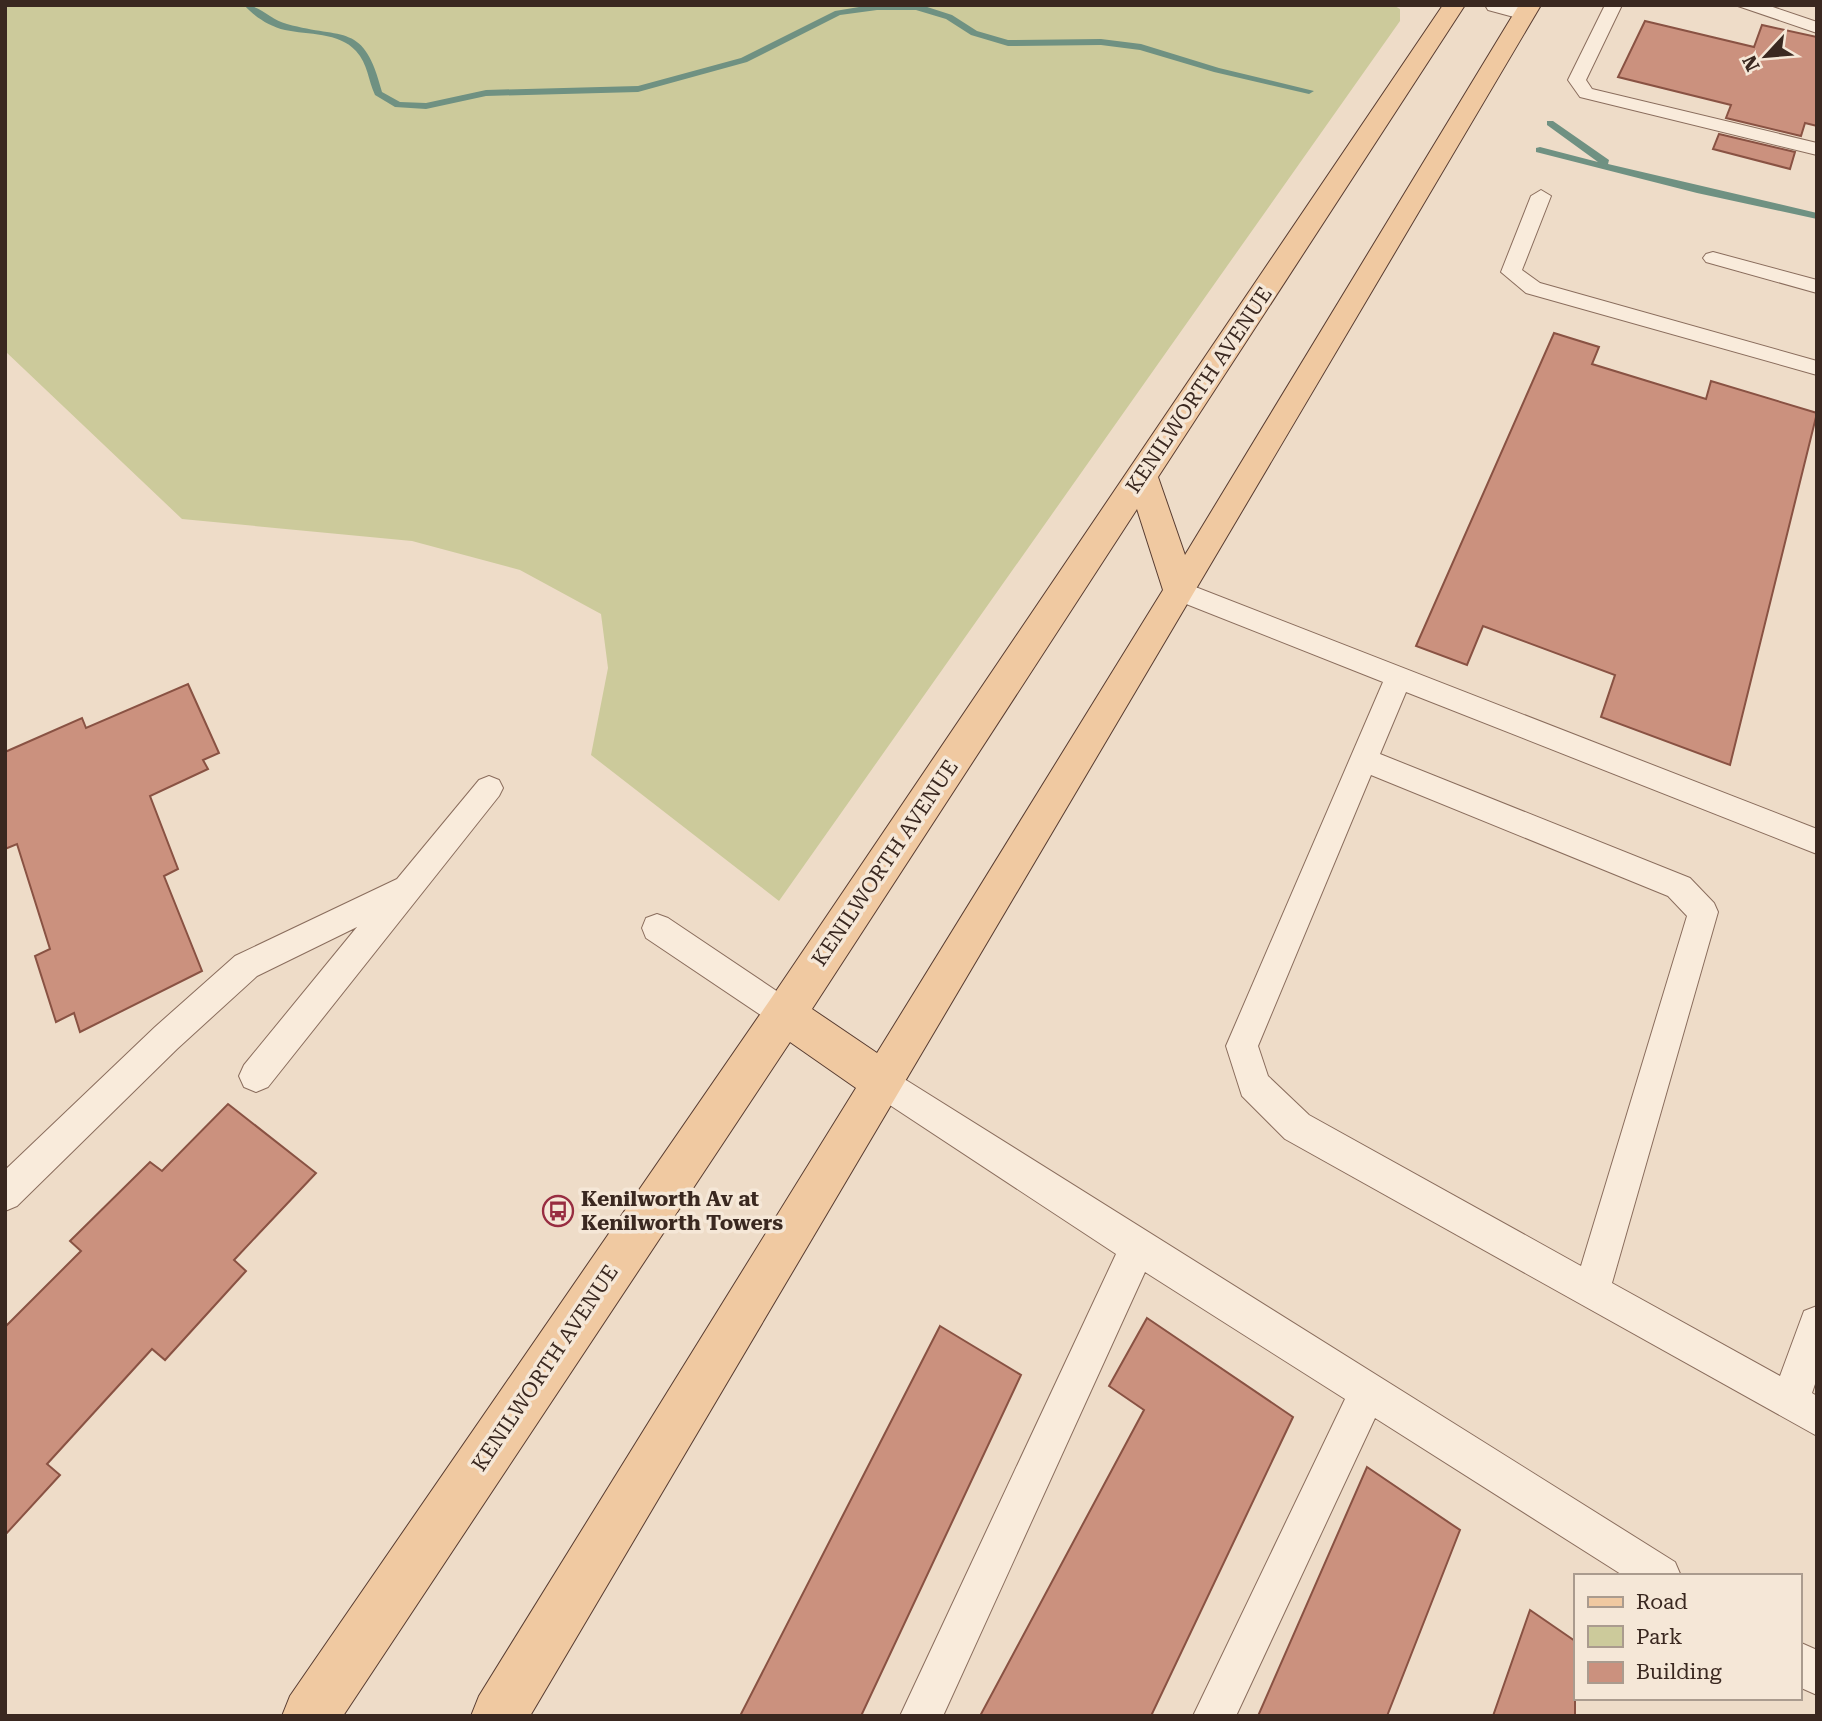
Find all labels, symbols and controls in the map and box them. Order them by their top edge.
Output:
north arrow [1731,21,1801,91]
text: N [1737,51,1765,75]
street label: KENILWORTH AVENUE [1121,282,1277,498]
street label: KENILWORTH AVENUE [807,755,963,971]
place label: Kenilworth Av at Kenilworth Towers [581,1187,783,1235]
bus stop icon: Kenilworth Av at Kenilworth Towers [541,1194,575,1228]
street label: KENILWORTH AVENUE [467,1260,623,1476]
legend [1574,1574,1801,1700]
text: Road [1636,1590,1688,1614]
text: Park [1636,1625,1682,1649]
text: Building [1636,1660,1722,1684]

